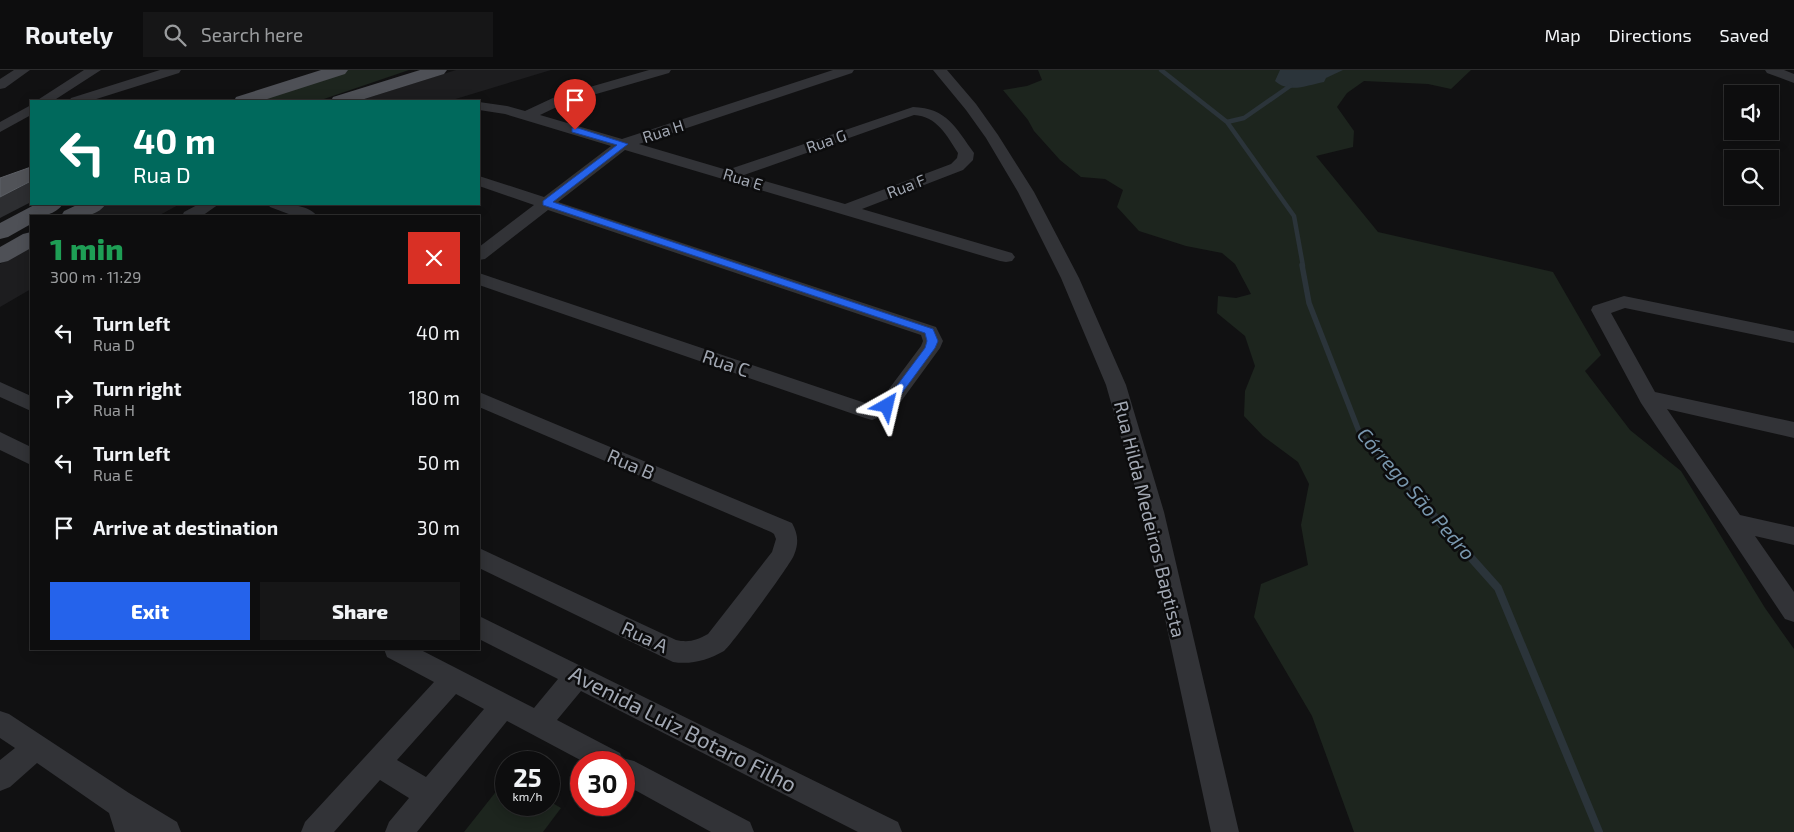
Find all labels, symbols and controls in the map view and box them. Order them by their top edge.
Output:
search box [143,12,493,57]
text: Routely [25,20,113,49]
icon: search [161,21,189,49]
text: Search here [201,23,303,46]
text: Map [1544,24,1581,46]
text: Directions [1609,24,1692,46]
text: Saved [1720,24,1769,46]
pin [554,79,596,130]
map controls [1724,85,1779,205]
button: sound [1724,85,1779,140]
icon: arrive [561,86,589,114]
street label: Rua H [640,115,686,146]
text: 40 m [133,119,216,161]
icon: left [50,120,115,185]
street label: Rua G [803,125,849,156]
button: search [1724,150,1779,205]
text: Rua D [133,161,191,187]
street label: Rua E [721,164,765,194]
street label: Rua F [884,169,928,202]
text: 1 min [50,230,124,266]
button: close [408,232,460,284]
text: 300 m · 11:29 [50,267,141,286]
text: Turn left [93,312,170,335]
icon: left [50,319,78,347]
text: 40 m [416,321,460,344]
text: Rua D [93,335,135,354]
street label: Rua C [700,344,753,381]
text: Turn right [93,377,181,400]
position arrow [860,379,912,431]
icon: right [50,384,78,412]
text: 180 m [409,386,460,409]
street label: Rua Hilda Medeiros Baptista [1110,398,1191,640]
text: Rua H [93,400,135,419]
water label: Córrego São Pedro [1353,422,1481,564]
text: Turn left [93,442,170,465]
street label: Rua B [604,443,658,484]
icon: left [50,449,78,477]
text: 50 m [417,451,460,474]
text: Rua E [93,465,133,484]
icon: arrive [50,514,78,542]
text: Arrive at destination [93,516,278,539]
text: 30 m [417,516,460,539]
button: Exit [50,582,250,640]
button: Share [260,582,460,640]
street label: Rua A [618,616,672,657]
street label: Avenida Luiz Botaro Filho [566,659,801,797]
speed limit sign: 30 [570,751,635,816]
text: 25 [513,762,542,792]
text: km/h [513,789,542,803]

